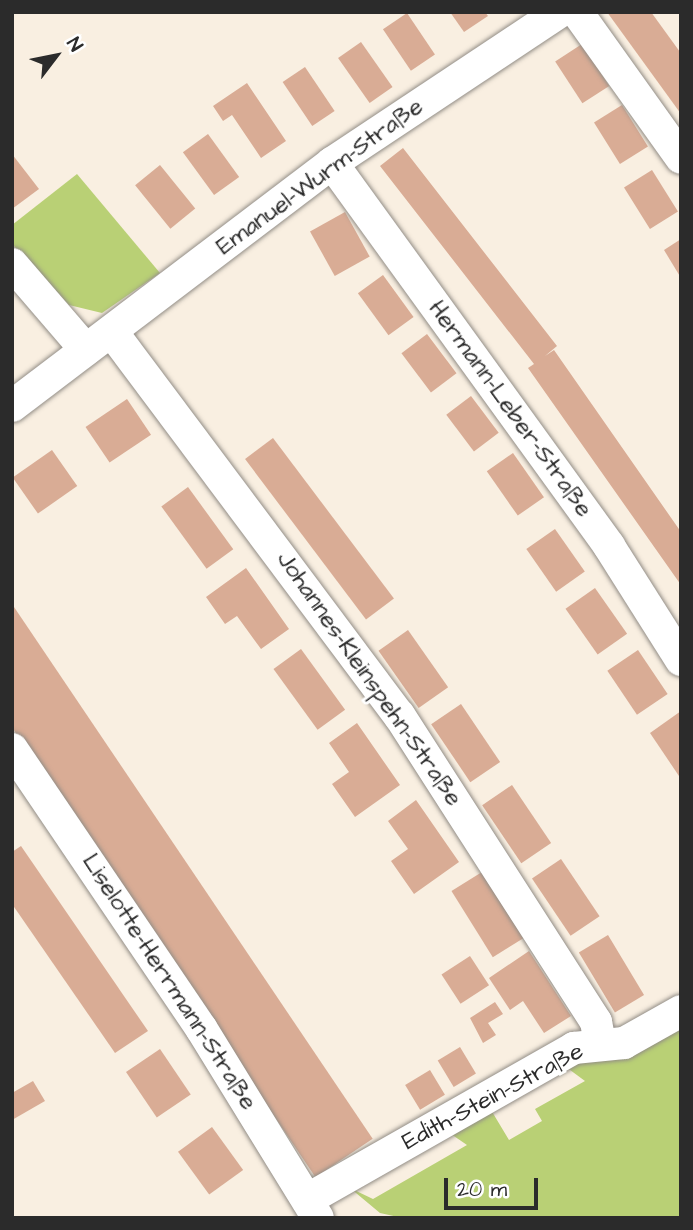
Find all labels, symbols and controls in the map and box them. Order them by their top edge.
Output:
north arrow [21,21,91,91]
text: N [60,32,89,57]
street label: Emanuel-Wurm-Straße [211,92,429,262]
street label: Hermann-Leber-Straße [422,295,598,523]
street label: Johannes-Kleinspehn-Straße [270,546,468,812]
street label: Liselotte-Herrmann-Straße [75,849,263,1115]
street label: Edith-Stein-Straße [398,1037,588,1157]
scale bar [448,1164,542,1208]
text: 20 m [457,1175,507,1204]

